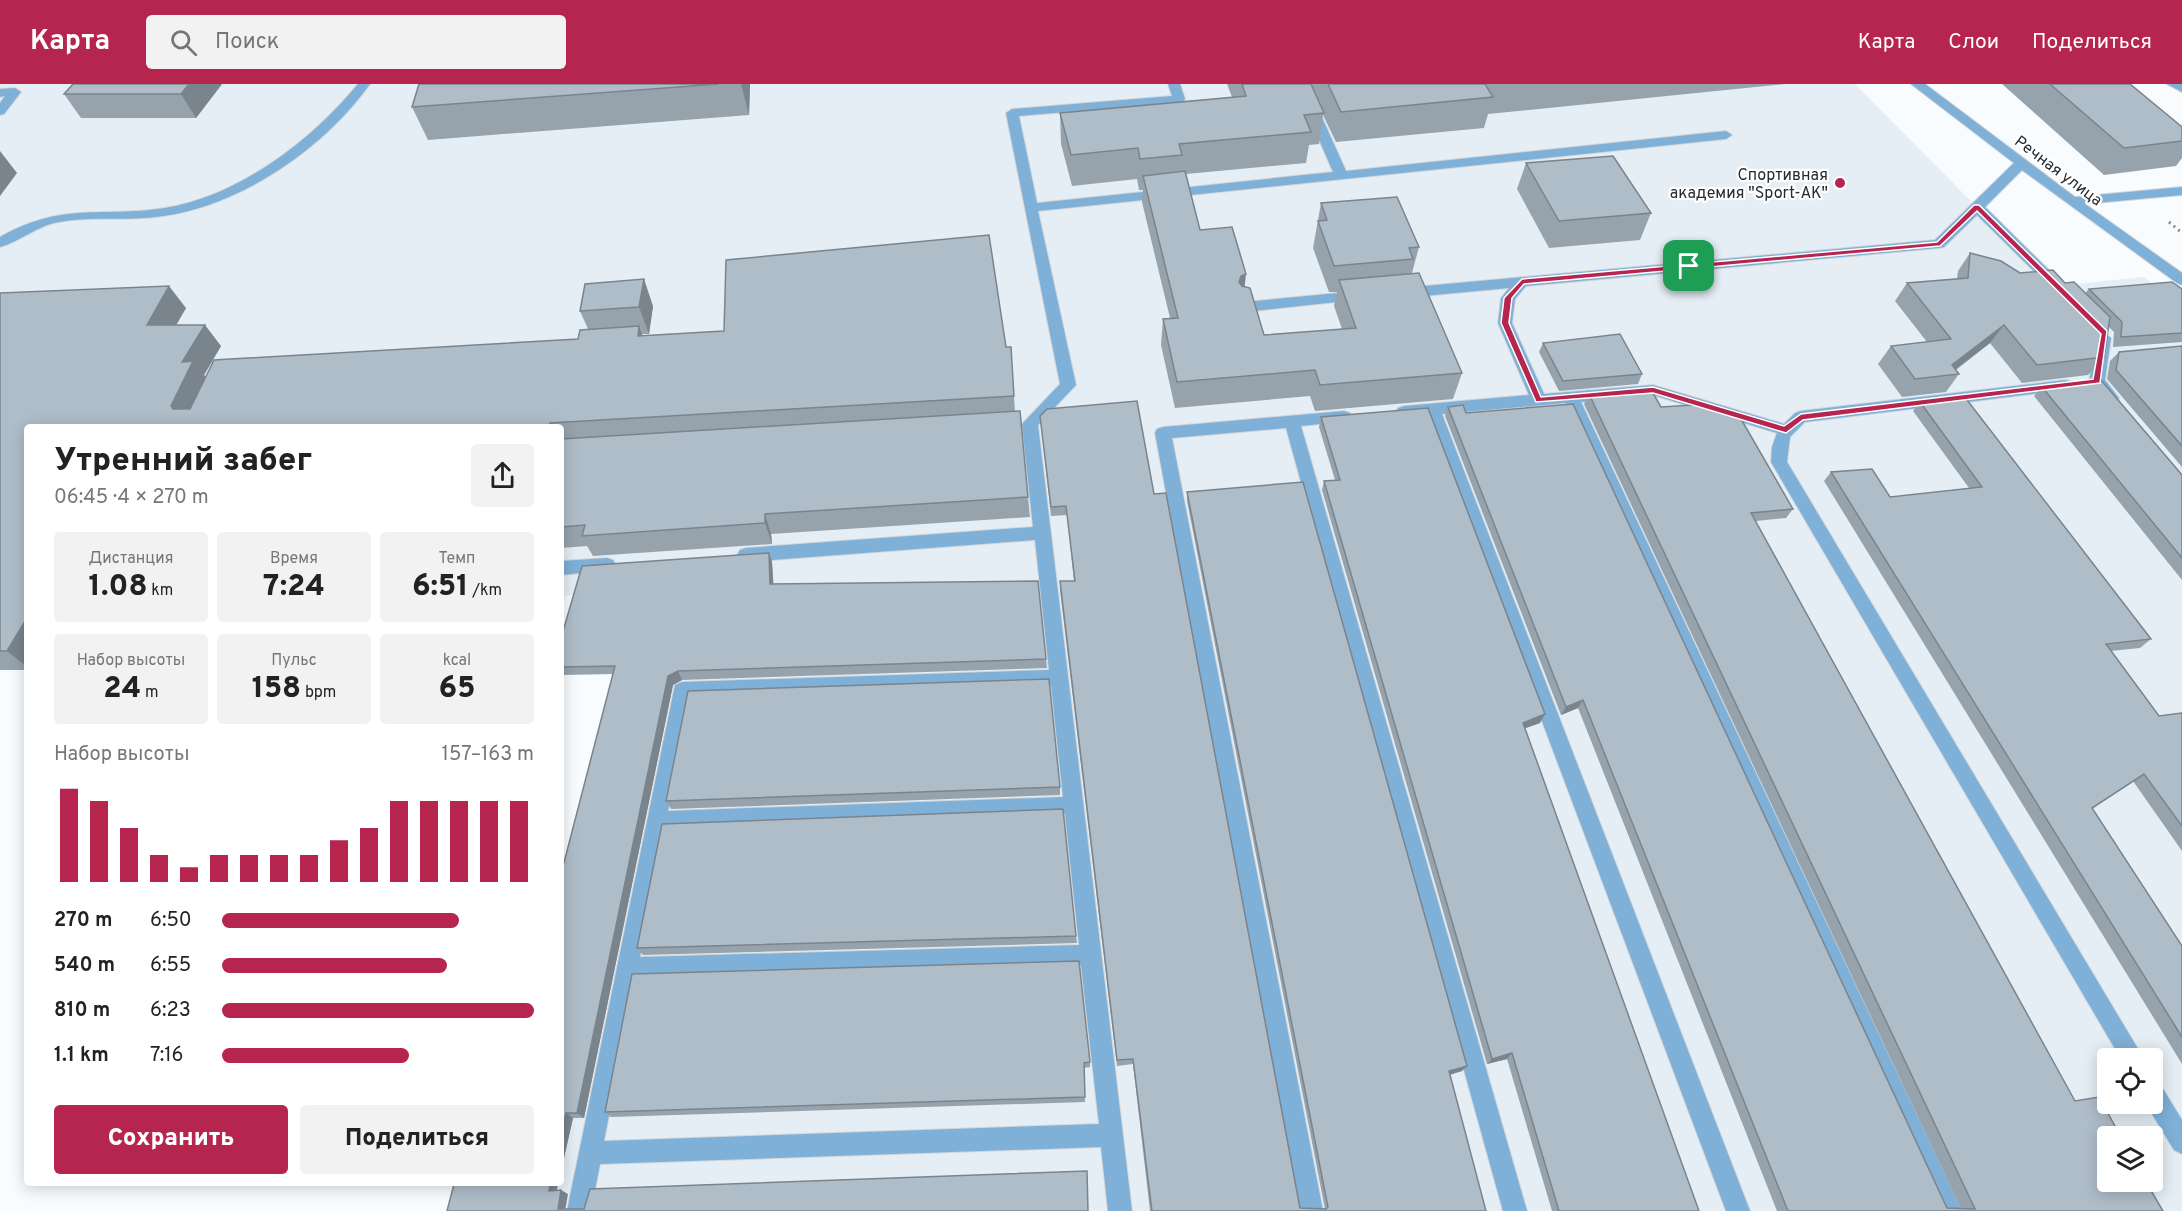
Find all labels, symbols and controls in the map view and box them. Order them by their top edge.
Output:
search box [146,15,566,69]
text: Карта [30,24,110,60]
icon: search [167,26,200,59]
text: Поиск [215,29,279,56]
text: Карта [1858,29,1915,56]
text: Слои [1948,29,1999,56]
text: Поделиться [2032,29,2152,56]
street label: Речная улица [2010,132,2106,211]
place label: Спортивная академия "Sport-AK" [1670,166,1828,204]
marker: Спортивная академия "Sport-AK" [1833,176,1847,190]
pin [1663,240,1714,291]
icon: arrive [1672,249,1705,282]
text: Утренний забег [54,441,312,483]
button: share [471,444,534,507]
text: 06:45 · 4 × 270 m [54,485,209,511]
text: Дистанция [88,549,174,569]
text: Время [270,549,318,569]
text: Темп [439,549,475,569]
text: 1.08 [89,569,148,606]
text: 7:24 [263,569,325,606]
text: 6:51 [412,569,468,606]
text: km [148,581,173,601]
text: /km [468,581,502,601]
text: Набор высоты [77,651,185,671]
text: Пульс [271,651,317,671]
text: kcal [443,651,471,671]
text: 24 [103,671,141,708]
text: 158 [252,671,301,708]
text: 65 [439,671,475,708]
text: m [141,683,159,703]
text: bpm [301,683,336,703]
text: Набор высоты [54,742,190,768]
text: 157–163 m [442,742,534,768]
text: 270 m [54,908,112,934]
text: 6:50 [150,908,192,934]
text: 540 m [54,953,115,979]
text: 6:55 [150,953,191,979]
text: 810 m [54,998,110,1024]
text: 6:23 [150,998,191,1024]
text: 1.1 km [54,1043,109,1069]
text: 7:16 [150,1043,184,1069]
map controls [2097,1048,2163,1192]
button: locate [2097,1048,2163,1114]
button: Сохранить [54,1105,288,1174]
button: Поделиться [300,1105,534,1174]
button: layers [2097,1126,2163,1192]

